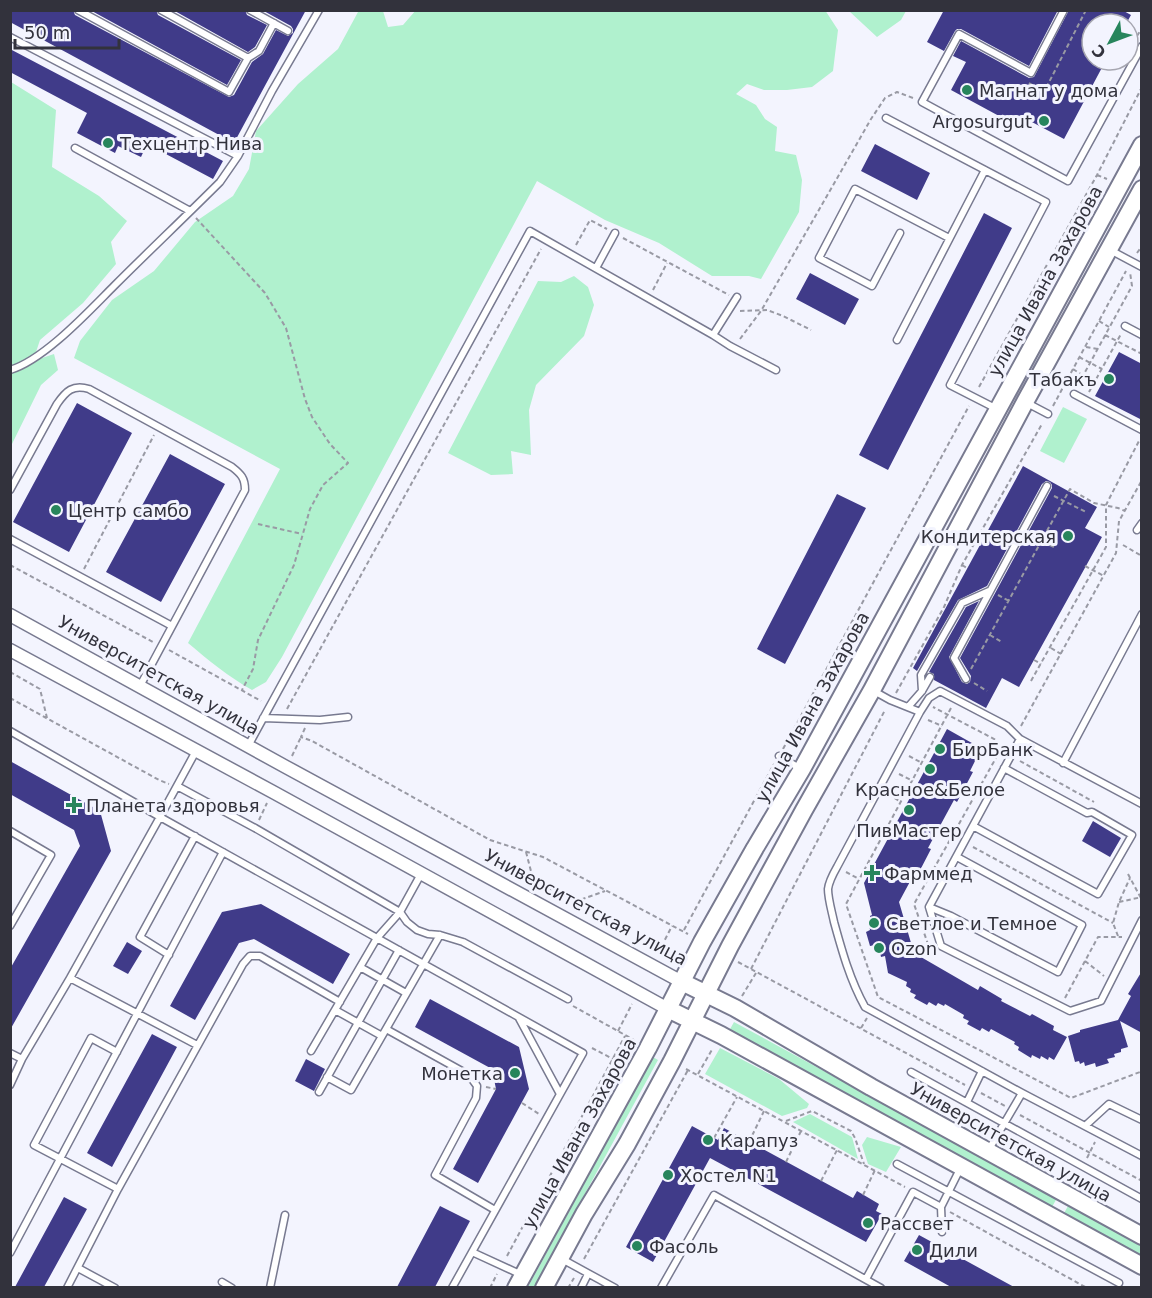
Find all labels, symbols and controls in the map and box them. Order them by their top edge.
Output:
scale bar [15,12,118,50]
north arrow [1080,12,1140,72]
text: 50 m [24,22,70,43]
text: С [1088,41,1110,62]
place label: Магнат у дома [979,80,1118,101]
marker: Магнат у дома [960,83,974,97]
place label: Argosurgut [932,111,1032,132]
marker: Argosurgut [1037,114,1051,128]
place label: Техцентр Нива [119,133,262,154]
marker: Техцентр Нива [101,136,115,150]
street label: улица Ивана Захарова [984,182,1106,380]
place label: Табакъ [1028,369,1097,390]
marker: Табакъ [1102,372,1116,386]
place label: Центр самбо [68,500,189,521]
marker: Центр самбо [49,503,63,517]
place label: Кондитерская [921,526,1056,547]
marker: Кондитерская [1061,529,1075,543]
street label: улица Ивана Захарова [751,608,873,806]
street label: Университетская улица [55,611,263,739]
place label: БирБанк [952,739,1034,760]
marker: БирБанк [933,742,947,756]
marker: Красное&Белое [923,762,937,776]
place label: Красное&Белое [855,779,1005,800]
place label: Планета здоровья [86,795,260,816]
marker: Планета здоровья [67,798,81,812]
marker: ПивМастер [902,803,916,817]
place label: ПивМастер [856,820,962,841]
street label: Университетская улица [481,845,691,969]
place label: Фарммед [884,863,973,884]
marker: Фарммед [865,866,879,880]
place label: Светлое и Темное [886,913,1057,934]
marker: Светлое и Темное [867,916,881,930]
place label: Ozon [891,938,937,959]
marker: Ozon [872,941,886,955]
street label: улица Ивана Захарова [518,1034,640,1232]
place label: Монетка [421,1063,503,1084]
marker: Монетка [508,1066,522,1080]
street label: Университетская улица [907,1078,1115,1206]
place label: Карапуз [720,1130,798,1151]
marker: Карапуз [701,1133,715,1147]
place label: Хостел N1 [680,1165,777,1186]
marker: Хостел N1 [661,1168,675,1182]
place label: Рассвет [880,1213,954,1234]
marker: Рассвет [861,1216,875,1230]
place label: Фасоль [649,1236,719,1257]
marker: Фасоль [630,1239,644,1253]
place label: Дили [929,1240,978,1261]
marker: Дили [910,1243,924,1257]

